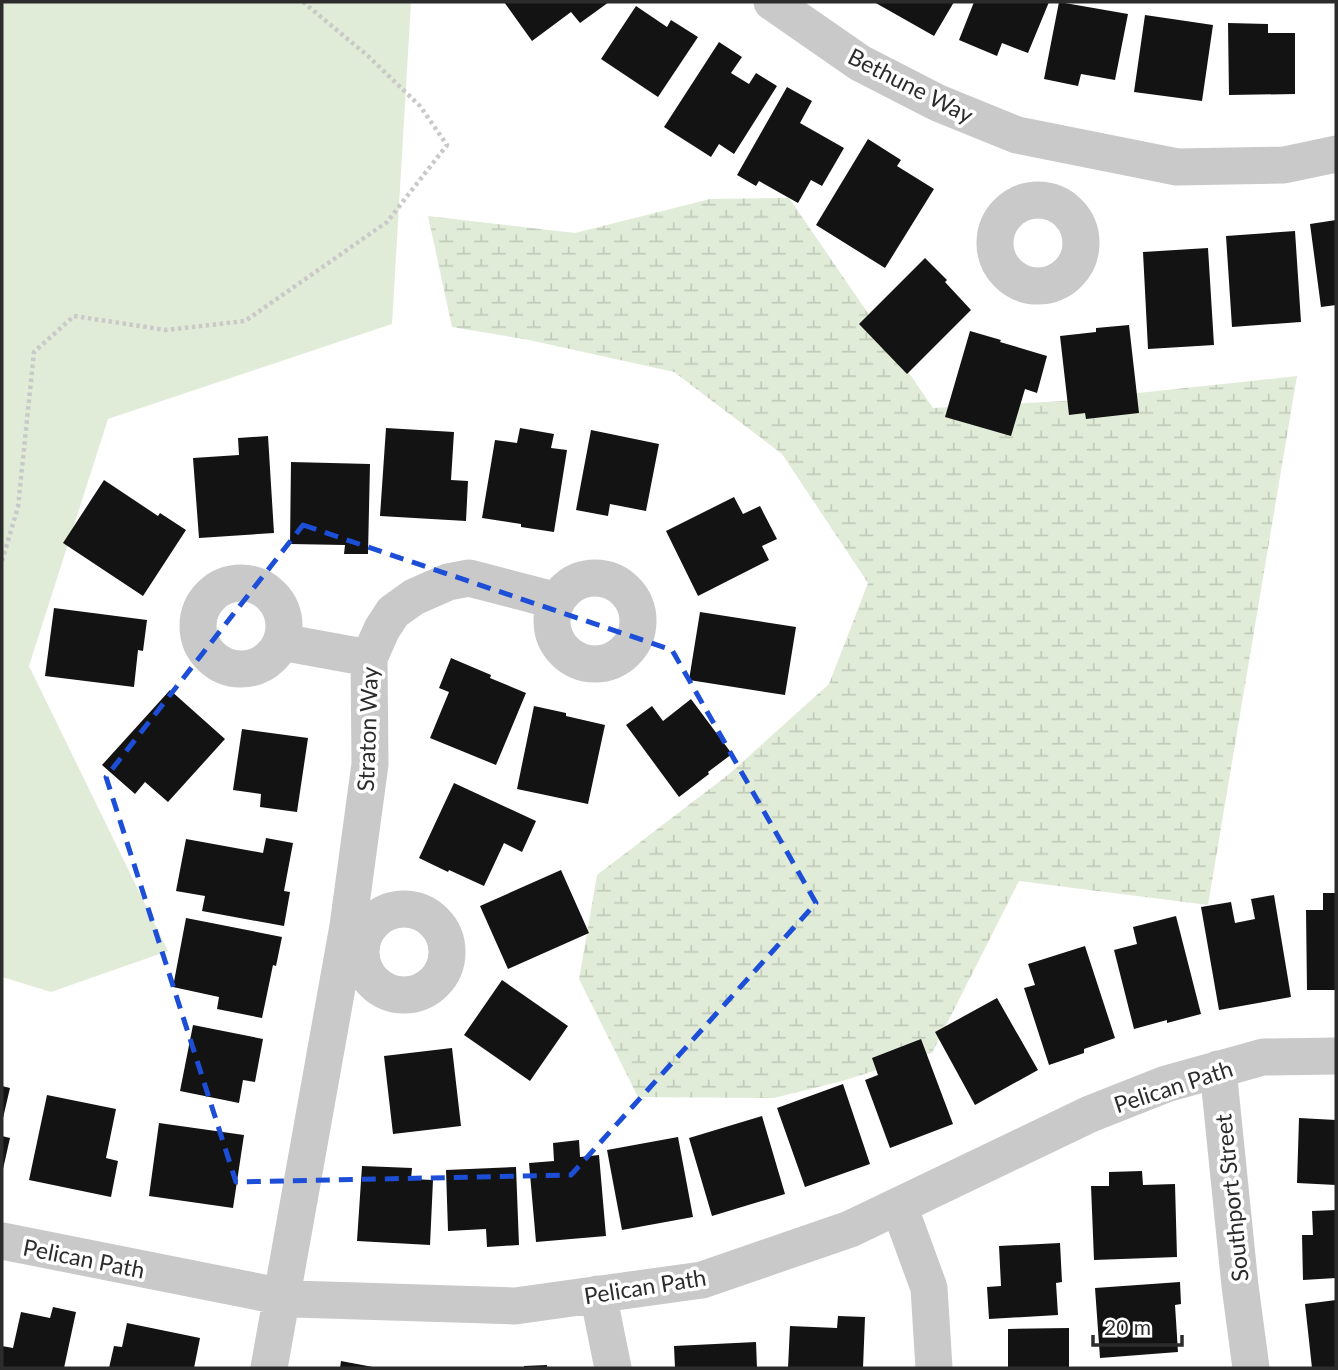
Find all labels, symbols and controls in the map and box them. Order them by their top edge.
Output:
street label: Bethune Way [844,41,978,129]
street label: Straton Way [351,666,383,792]
street label: Pelican Path [1110,1054,1236,1118]
street label: Southport Street [1208,1112,1254,1283]
street label: Pelican Path [21,1233,147,1283]
street label: Pelican Path [582,1263,708,1309]
scale bar [1093,1304,1182,1348]
text: 20 m [1104,1314,1151,1339]

